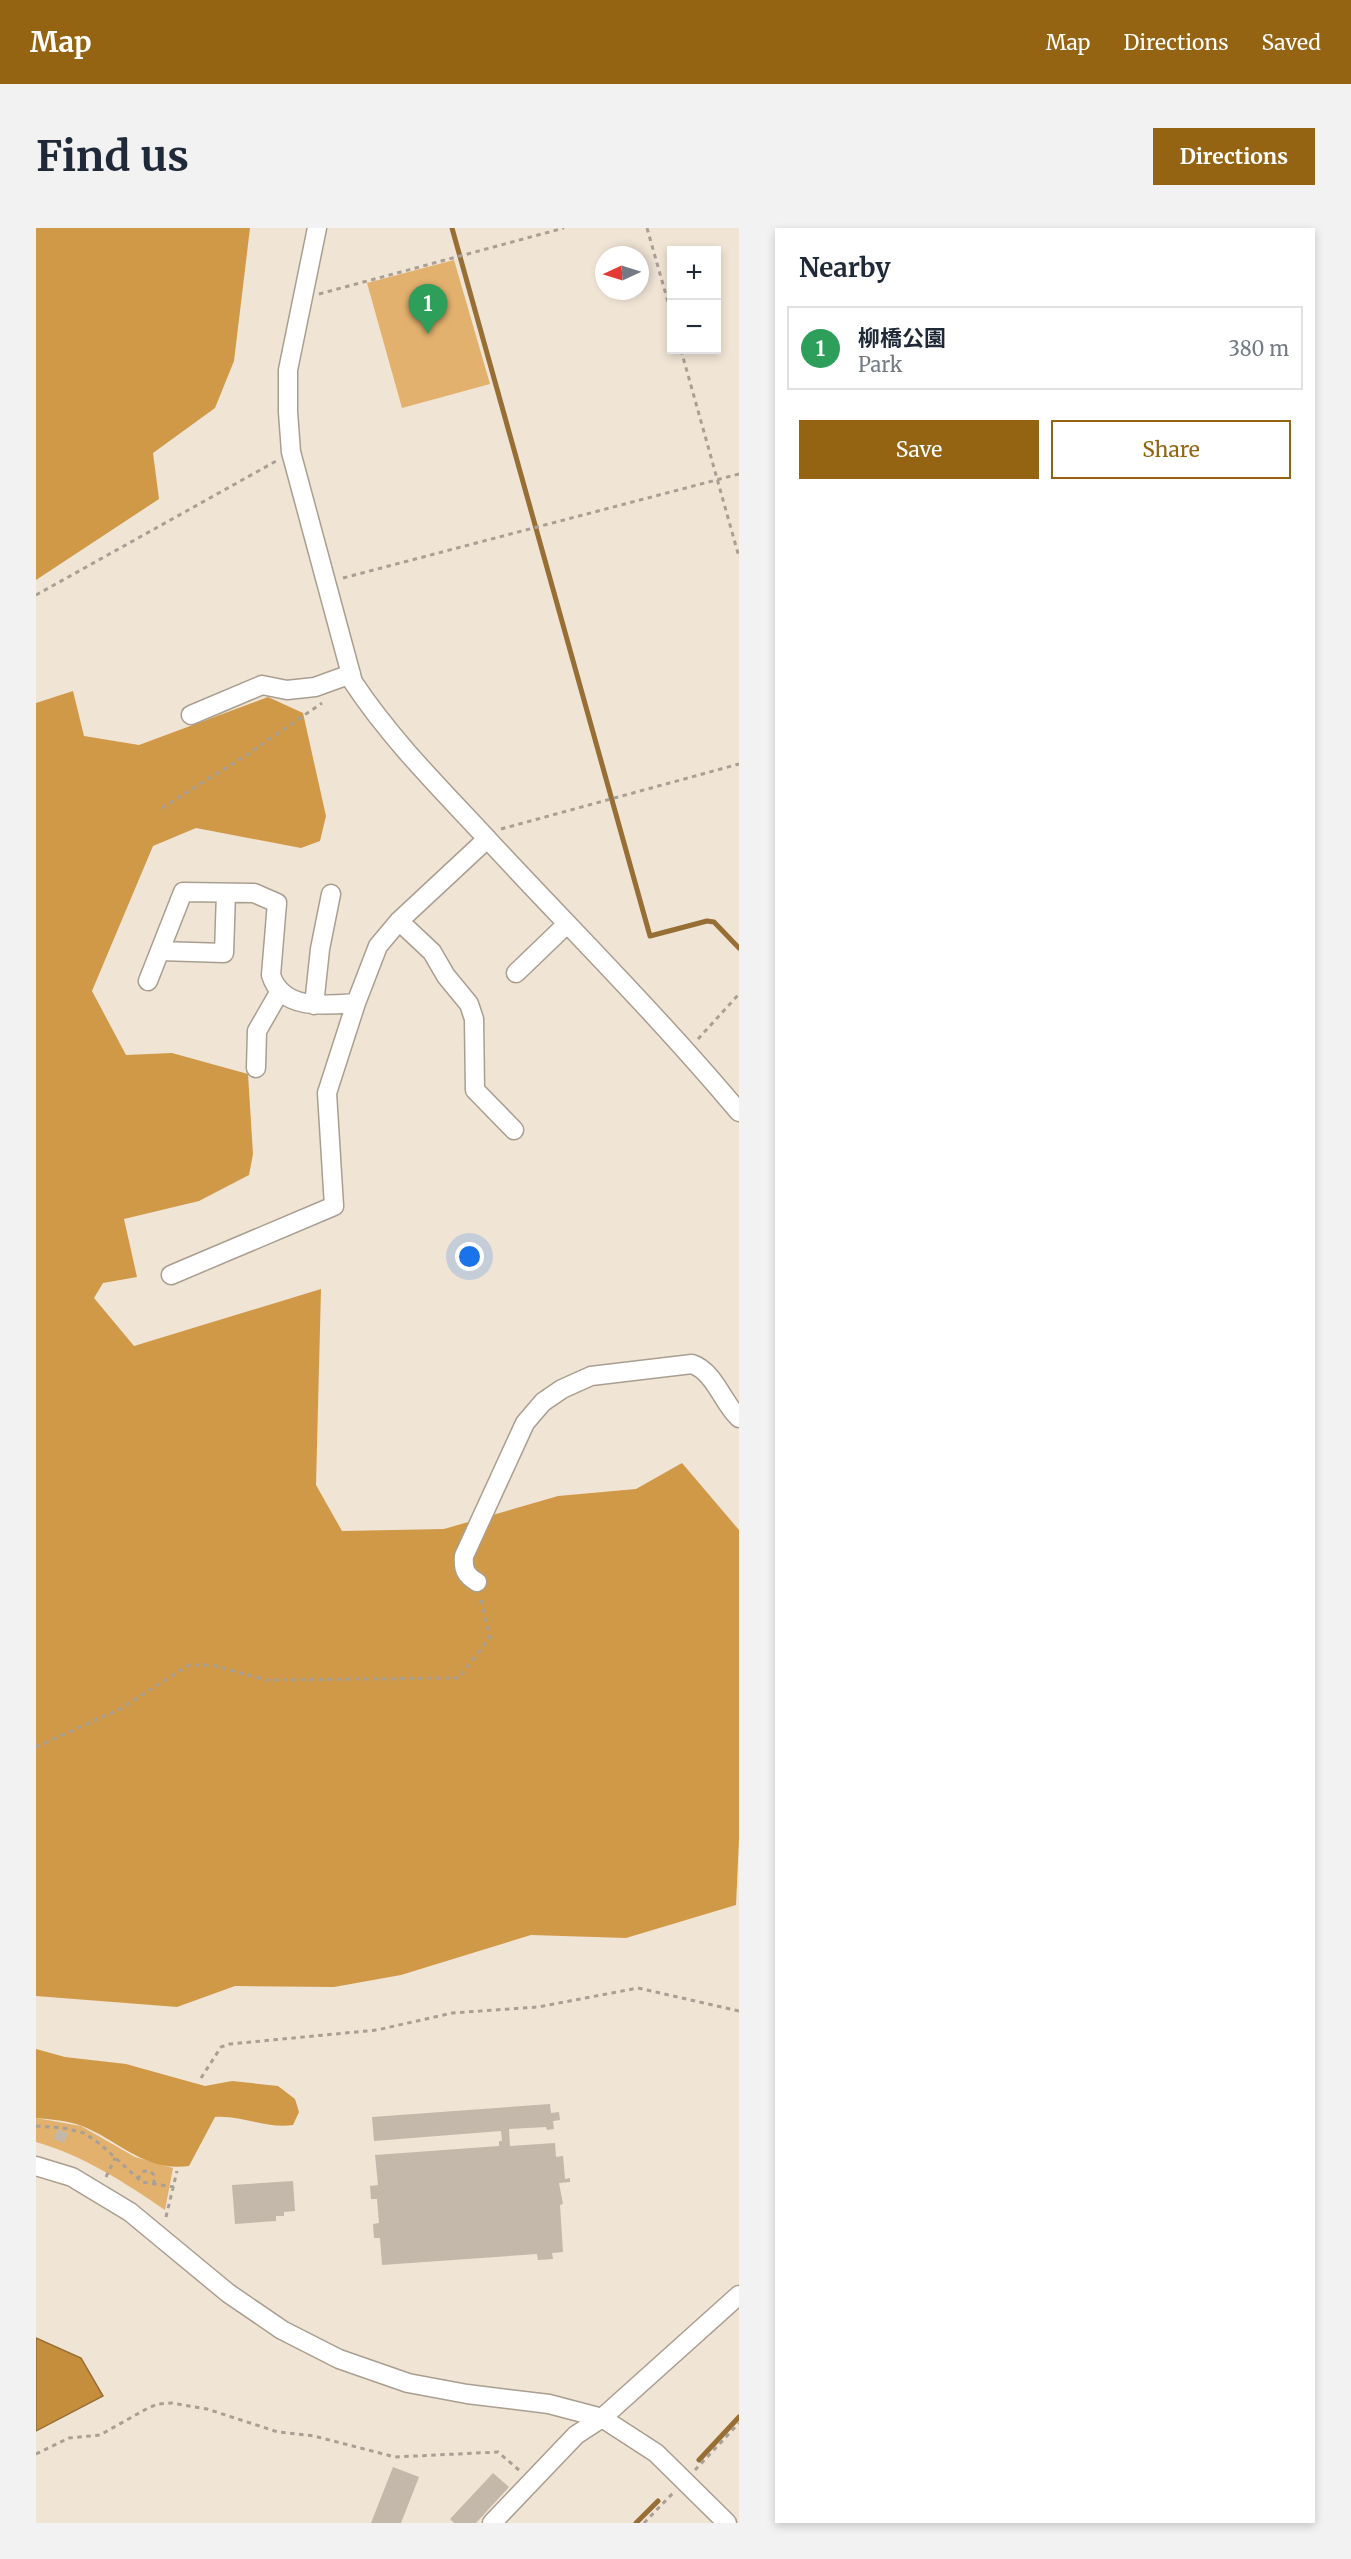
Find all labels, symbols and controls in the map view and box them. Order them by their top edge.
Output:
text: Map [30,24,92,60]
text: Map [1046,29,1090,56]
text: Directions [1123,29,1228,56]
text: Saved [1261,29,1321,56]
button: Directions [1153,128,1315,185]
text: Find us [36,130,189,182]
north arrow [595,246,649,300]
map controls [667,246,721,354]
button: + [667,246,721,300]
text: Nearby [799,251,891,284]
pin: 1 [408,285,448,334]
button: − [667,300,721,354]
text: 柳橋公園 [858,324,946,352]
text: 1 [816,336,825,361]
text: 380 m [1228,336,1289,361]
text: Park [858,352,902,377]
button: Save [799,420,1039,479]
button: Share [1051,420,1291,479]
your location [455,1242,484,1271]

